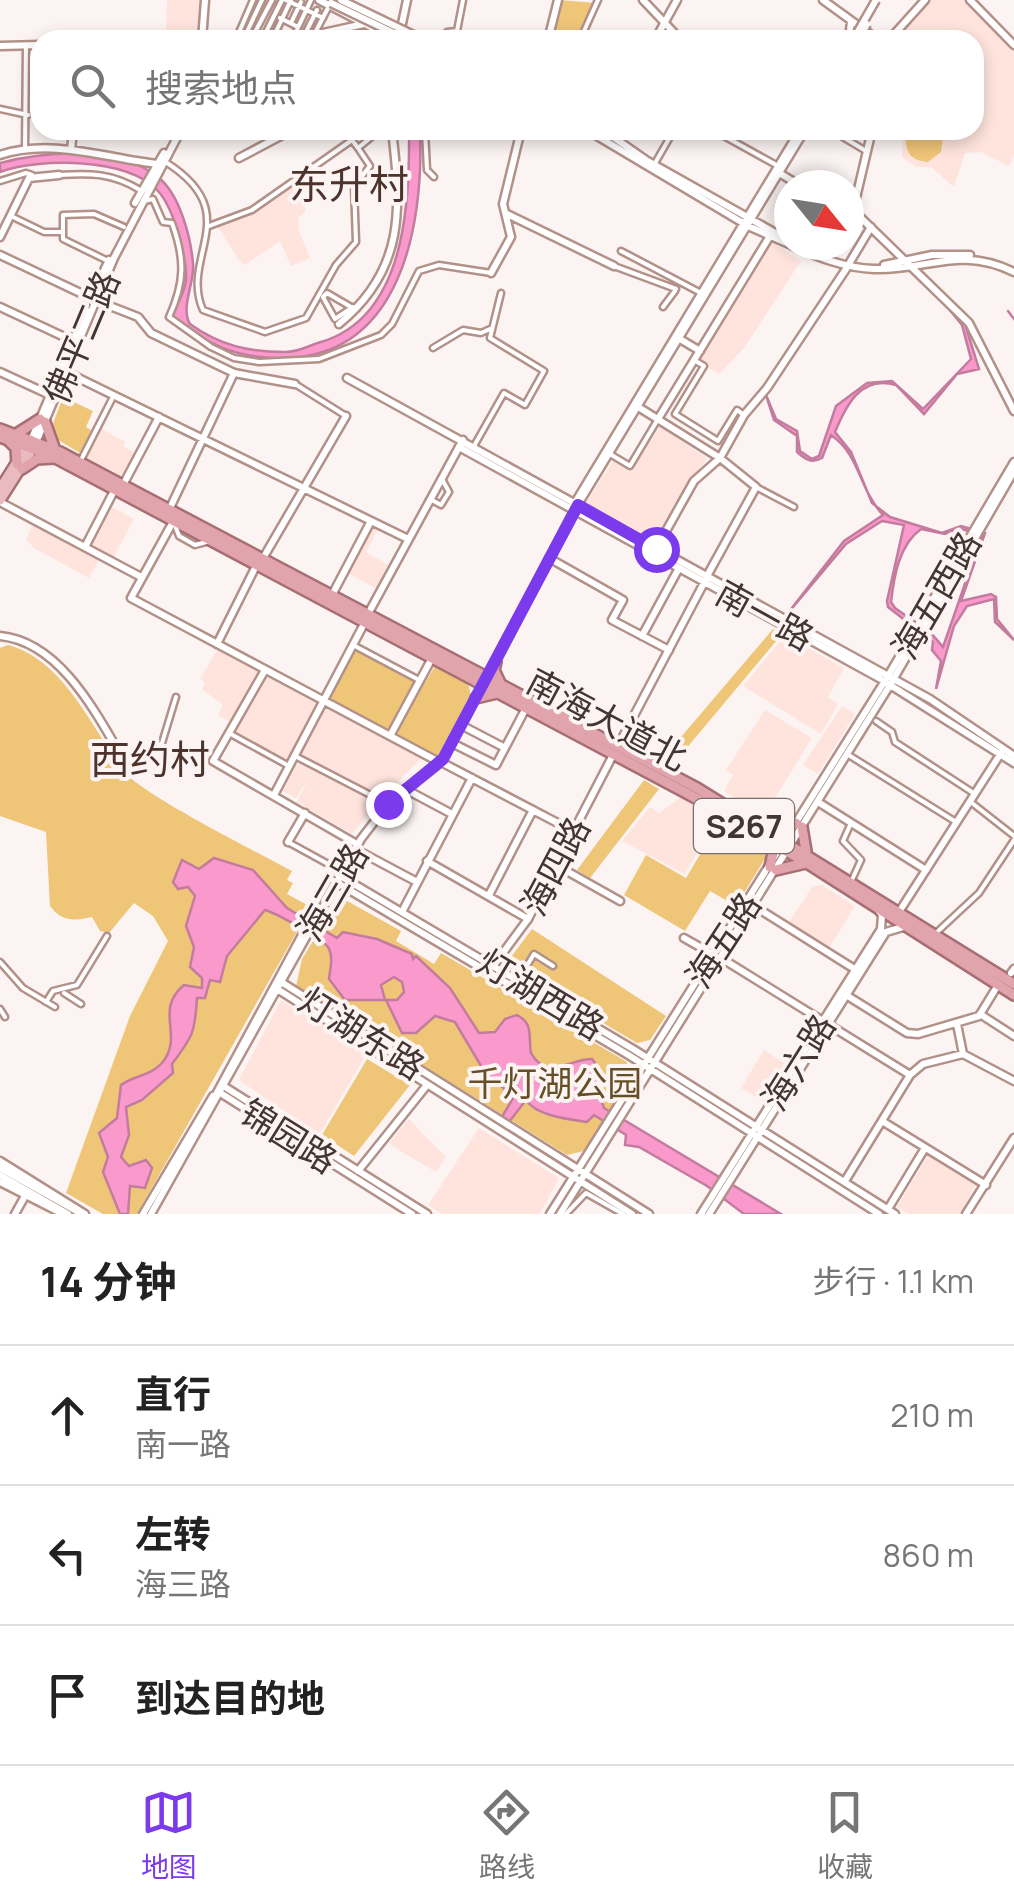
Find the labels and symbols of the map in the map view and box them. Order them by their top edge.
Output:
district label: 东升村 [289,156,409,211]
north arrow [774,170,864,260]
street label: 佛平二路 [32,263,130,411]
street label: 海五西路 [880,522,992,668]
route start [634,527,680,573]
street label: 南一路 [707,569,823,661]
street label: 南海大道北 [518,657,696,781]
district label: 西约村 [90,731,210,786]
route end [366,782,412,828]
road number: S267 [694,799,794,853]
street label: 海四路 [509,808,601,924]
street label: 海三路 [285,835,379,949]
street label: 海五路 [674,883,772,997]
street label: 灯湖西路 [469,937,613,1051]
street label: 灯湖东路 [290,976,434,1090]
street label: 海六路 [750,1005,846,1119]
park label: 千灯湖公园 [467,1059,643,1107]
street label: 锦园路 [232,1088,346,1184]

